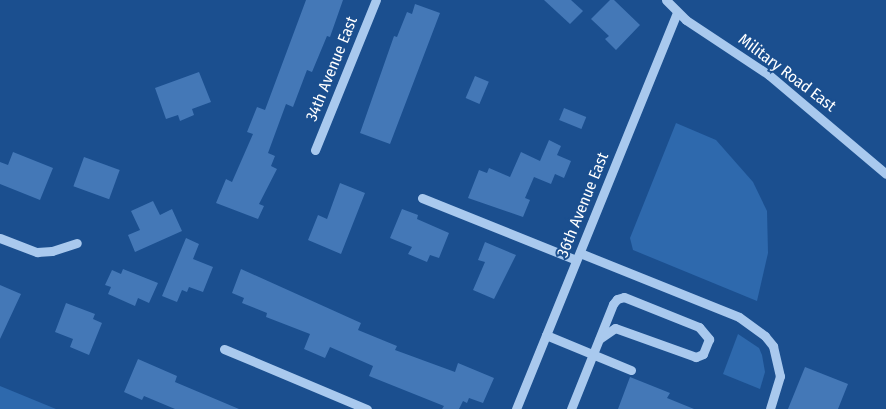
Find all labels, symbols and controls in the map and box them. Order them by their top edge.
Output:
street label: 34th Avenue East [302,14,362,124]
street label: Military Road East [734,30,840,116]
street label: 36th Avenue East [553,150,613,260]

